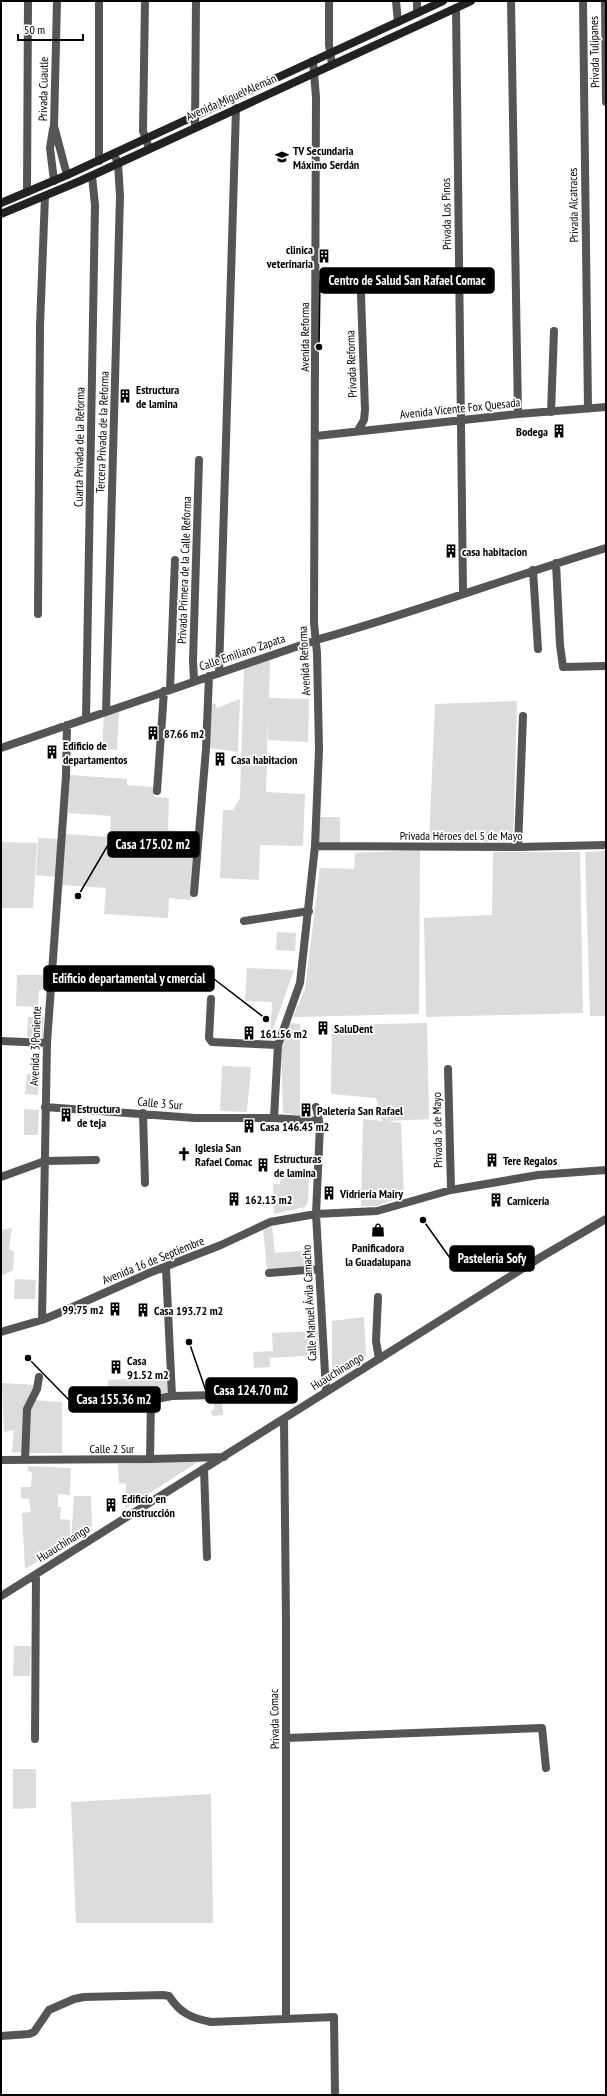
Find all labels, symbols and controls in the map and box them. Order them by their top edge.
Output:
scale bar [18,16,83,42]
street label: Privada Tulipanes [586,16,602,88]
text: 50 m [24,22,45,37]
street label: Privada Cuautle [35,57,51,121]
street label: Avenida Miguel Alemán [184,70,278,124]
place label: TV Secundaria Máximo Serdán [293,143,359,172]
school or university icon: TV Secundaria Máximo Serdán [274,149,290,165]
street label: Privada Alcatraces [565,168,581,242]
street label: Privada Los Pinos [438,178,454,250]
place label: clinica veterinaria [266,242,313,271]
building icon: clinica veterinaria [316,248,332,264]
callout: Centro de Salud San Rafael Comac [320,268,494,293]
text: Centro de Salud San Rafael Comac [329,272,486,289]
street label: Avenida Reforma [297,302,312,372]
street label: Privada Reforma [342,330,360,398]
street label: Tercera Privada de la Reforma [92,371,112,493]
place label: Estructura de lamina [136,382,179,411]
street label: Cuarta Privada de la Reforma [70,387,88,507]
building icon: Estructura de lamina [117,388,133,404]
street label: Avenida Vicente Fox Quesada [399,394,521,422]
building icon: Bodega [551,423,567,439]
place label: Bodega [516,424,548,439]
street label: Privada Primera de la Calle Reforma [174,496,194,644]
building icon: casa habitacion [443,543,459,559]
place label: casa habitacion [462,544,527,559]
street label: Avenida Reforma [295,626,313,696]
street label: Calle Emiliano Zapata [197,630,287,674]
building icon: 87.66 m2 [145,725,161,741]
place label: 87.66 m2 [164,726,204,741]
place label: Edificio de departamentos [63,738,128,767]
building icon: Edificio de departamentos [44,744,60,760]
building icon: Casa habitacion [212,751,228,767]
place label: Casa habitacion [231,752,297,767]
street label: Privada Héroes del 5 de Mayo [400,828,522,843]
callout: Casa 175.02 m2 [108,832,199,857]
text: Casa 175.02 m2 [115,836,191,853]
callout: Edificio departamental y cmercial [44,966,214,991]
text: Edificio departamental y cmercial [53,970,206,987]
street label: Avenida 3 Poniente [26,1006,44,1086]
building icon: SaluDent [315,1020,331,1036]
place label: SaluDent [334,1021,373,1036]
building icon: 161.56 m2 [241,1025,257,1041]
place label: 161.56 m2 [260,1026,307,1041]
street label: Privada 5 de Mayo [429,1092,445,1168]
street label: Calle 3 Sur [137,1094,184,1112]
place label: Estructura de teja [77,1101,120,1130]
building icon: Paletería San Rafael [298,1102,314,1118]
place label: Paletería San Rafael [317,1103,403,1118]
building icon: Estructura de teja [58,1107,74,1123]
building icon: Casa 146.45 m2 [241,1118,257,1134]
place label: Casa 146.45 m2 [260,1119,329,1134]
place label: Iglesia San Rafael Comac [195,1140,253,1169]
church icon: Iglesia San Rafael Comac [176,1146,192,1162]
place label: Estructuras de lamina [274,1151,321,1180]
building icon: Tere Regalos [484,1152,500,1168]
place label: Tere Regalos [503,1153,557,1168]
building icon: Estructuras de lamina [255,1157,271,1173]
building icon: Vidriería Mairy [321,1185,337,1201]
place label: Vidriería Mairy [339,1186,403,1201]
building icon: 162.13 m2 [226,1191,242,1207]
place label: 162.13 m2 [245,1192,292,1207]
building icon: Carnicería [488,1192,504,1208]
place label: Carnicería [507,1193,549,1208]
shop icon: Panificadora la Guadalupana [370,1222,386,1238]
street label: Avenida 16 de Septiembre [100,1233,206,1287]
place label: Panificadora la Guadalupana [345,1240,411,1269]
street label: Calle Manuel Ávila Camacho [298,1245,320,1361]
callout: Pastelería Sofy [450,1246,534,1271]
text: Pastelería Sofy [458,1250,527,1267]
building icon: 99.75 m2 [107,1301,123,1317]
place label: 99.75 m2 [62,1302,104,1317]
building icon: Casa 193.72 m2 [135,1302,151,1318]
place label: Casa 193.72 m2 [154,1303,223,1318]
street label: Huauchinango [308,1349,366,1393]
place label: Casa 91.52 m2 [127,1353,169,1382]
building icon: Casa 91.52 m2 [108,1359,124,1375]
callout: Casa 124.70 m2 [206,1378,297,1403]
text: Casa 124.70 m2 [213,1382,289,1399]
callout: Casa 155.36 m2 [69,1387,160,1412]
text: Casa 155.36 m2 [76,1391,152,1408]
street label: Calle 2 Sur [90,1441,135,1456]
place label: Edificio en construcción [122,1491,175,1520]
building icon: Edificio en construcción [103,1497,119,1513]
street label: Huauchinango [34,1521,92,1565]
street label: Privada Comac [266,1688,282,1749]

